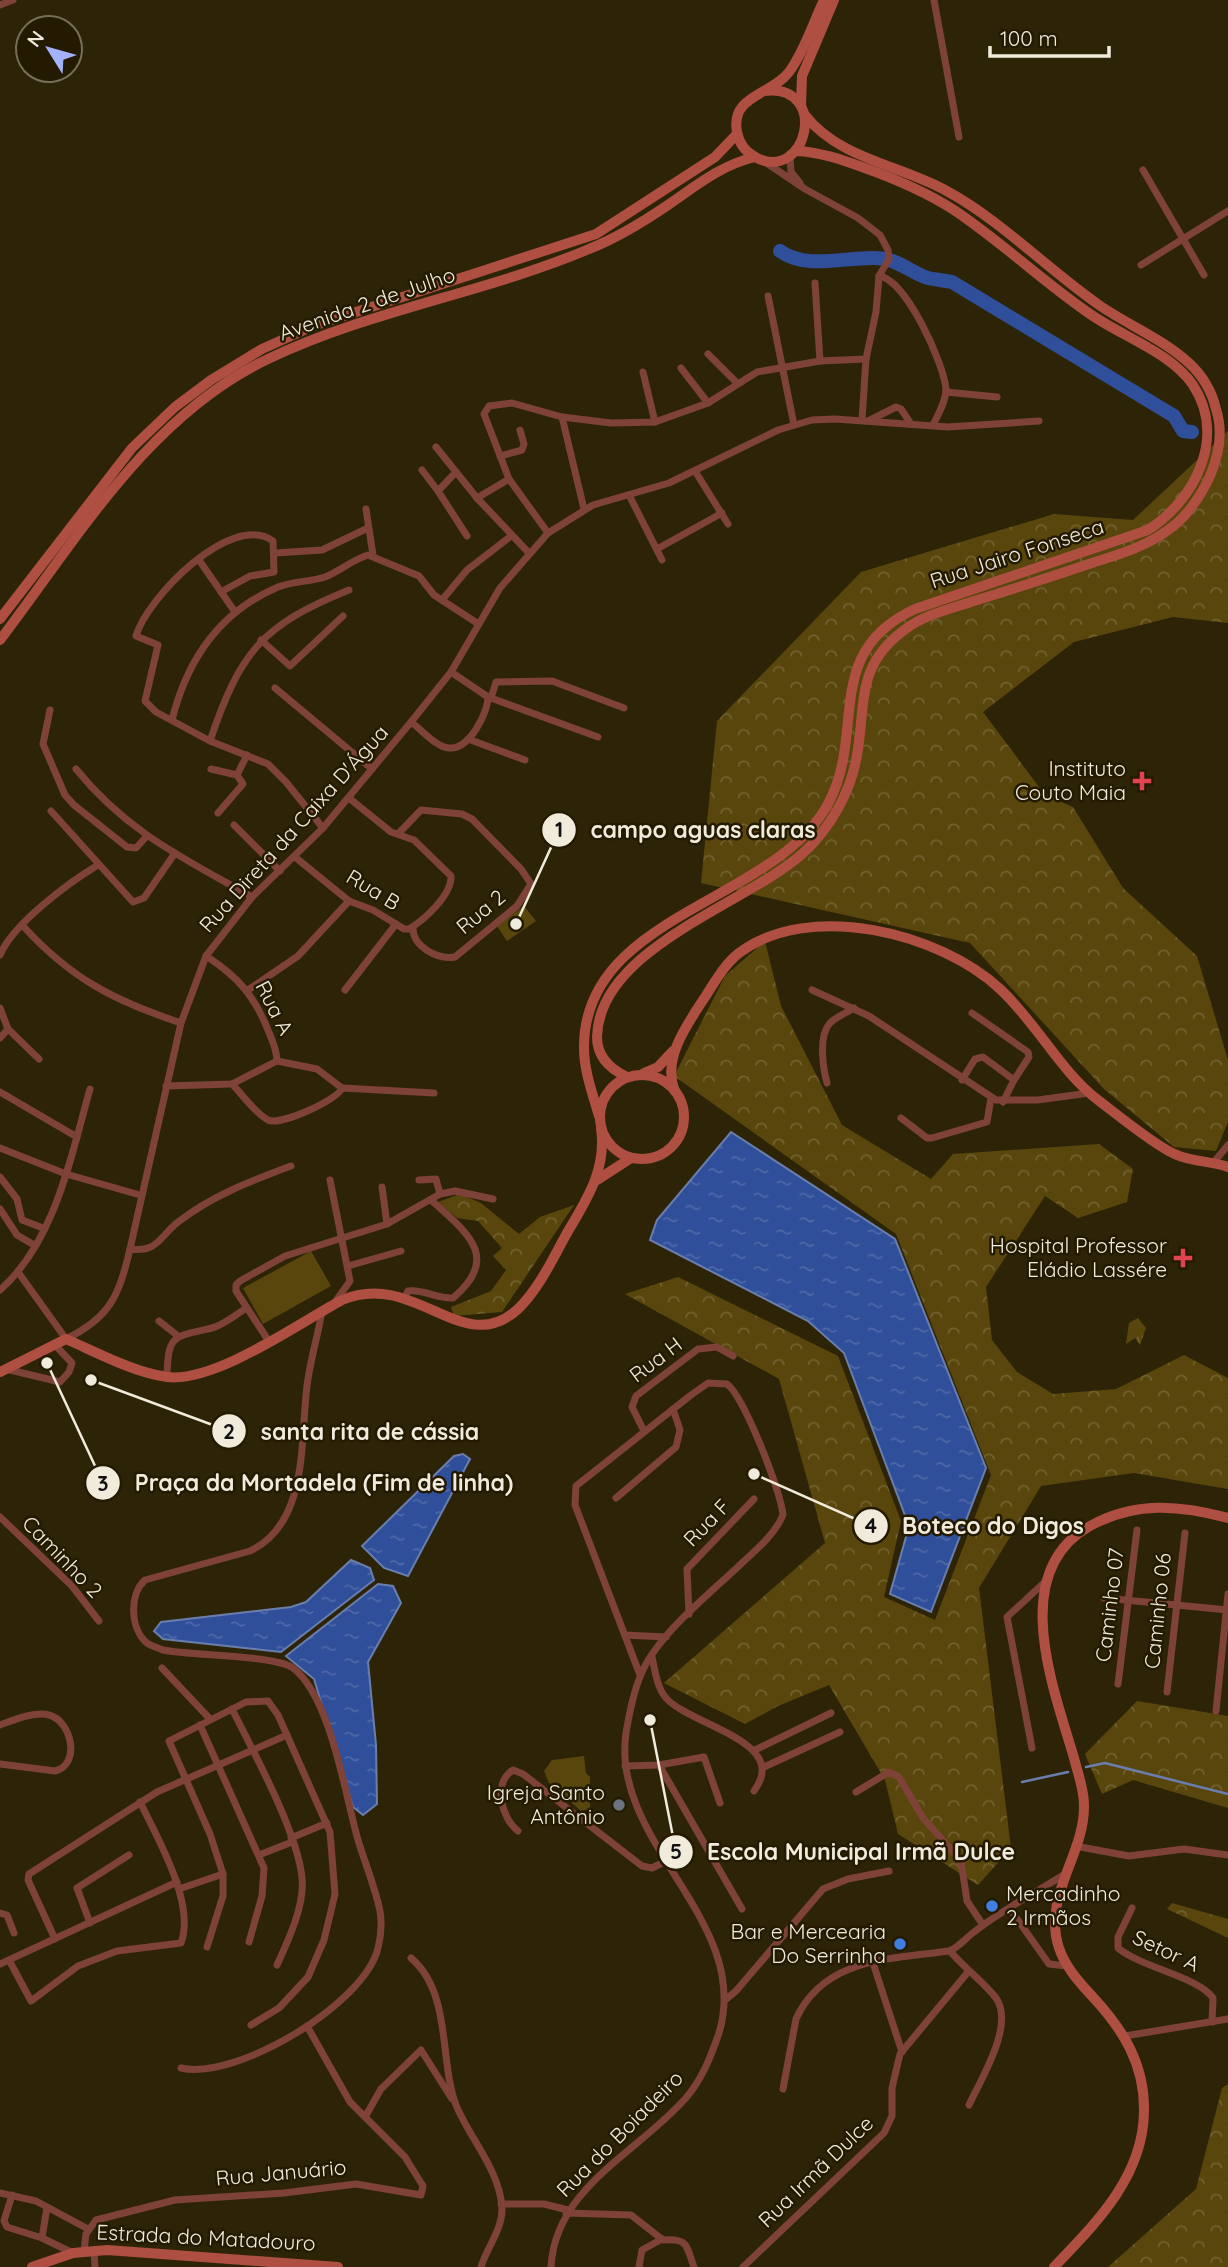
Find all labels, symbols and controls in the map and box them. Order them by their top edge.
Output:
north arrow [14,14,84,84]
scale bar [990,14,1109,58]
text: 100 m [1000,25,1058,51]
text: N [22,26,49,52]
street label: Avenida 2 de Julho [275,261,458,345]
street label: Rua Jairo Fonseca [926,513,1107,593]
street label: Rua Direta da Caixa D'Água [193,719,393,937]
place label: Instituto Couto Maia [1015,755,1126,805]
marker: Instituto Couto Maia [1132,771,1152,791]
callout: campo aguas claras [541,808,829,852]
text: campo aguas claras [590,815,816,844]
text: 1 [555,816,563,842]
street label: Rua B [342,863,405,915]
street label: Rua 2 [451,883,510,939]
street label: Rua A [250,976,300,1039]
place label: Hospital Professor Eládio Lassére [990,1232,1167,1282]
marker: Hospital Professor Eládio Lassére [1173,1248,1193,1268]
street label: Rua H [624,1331,687,1387]
callout: santa rita de cássia [212,1409,493,1453]
text: santa rita de cássia [261,1417,479,1446]
text: 2 [223,1418,235,1444]
callout: Praça da Mortadela (Fim de linha) [86,1461,527,1505]
text: Praça da Mortadela (Fim de linha) [135,1468,513,1497]
text: 3 [97,1470,109,1496]
street label: Rua F [677,1493,735,1552]
callout: Boteco do Digos [853,1504,1098,1548]
street label: Caminho 2 [17,1510,108,1603]
text: Boteco do Digos [902,1511,1084,1540]
text: 4 [865,1512,877,1538]
street label: Caminho 07 [1089,1546,1129,1663]
street label: Caminho 06 [1138,1552,1176,1670]
place label: Igreja Santo Antônio [487,1779,605,1829]
marker: Igreja Santo Antônio [611,1797,627,1813]
callout: Escola Municipal Irmã Dulce [658,1830,1029,1874]
text: Escola Municipal Irmã Dulce [707,1837,1015,1866]
text: 5 [670,1838,682,1864]
place label: Mercadinho 2 Irmãos [1006,1880,1120,1930]
marker: Mercadinho 2 Irmãos [984,1898,1000,1914]
place label: Bar e Mercearia Do Serrinha [730,1918,886,1968]
street label: Setor A [1129,1923,1204,1977]
marker: Bar e Mercearia Do Serrinha [892,1936,908,1952]
street label: Rua do Boiadeiro [551,2065,688,2202]
street label: Rua Irmã Dulce [752,2110,878,2233]
street label: Rua Januário [214,2153,347,2191]
street label: Estrada do Matadouro [96,2218,316,2256]

